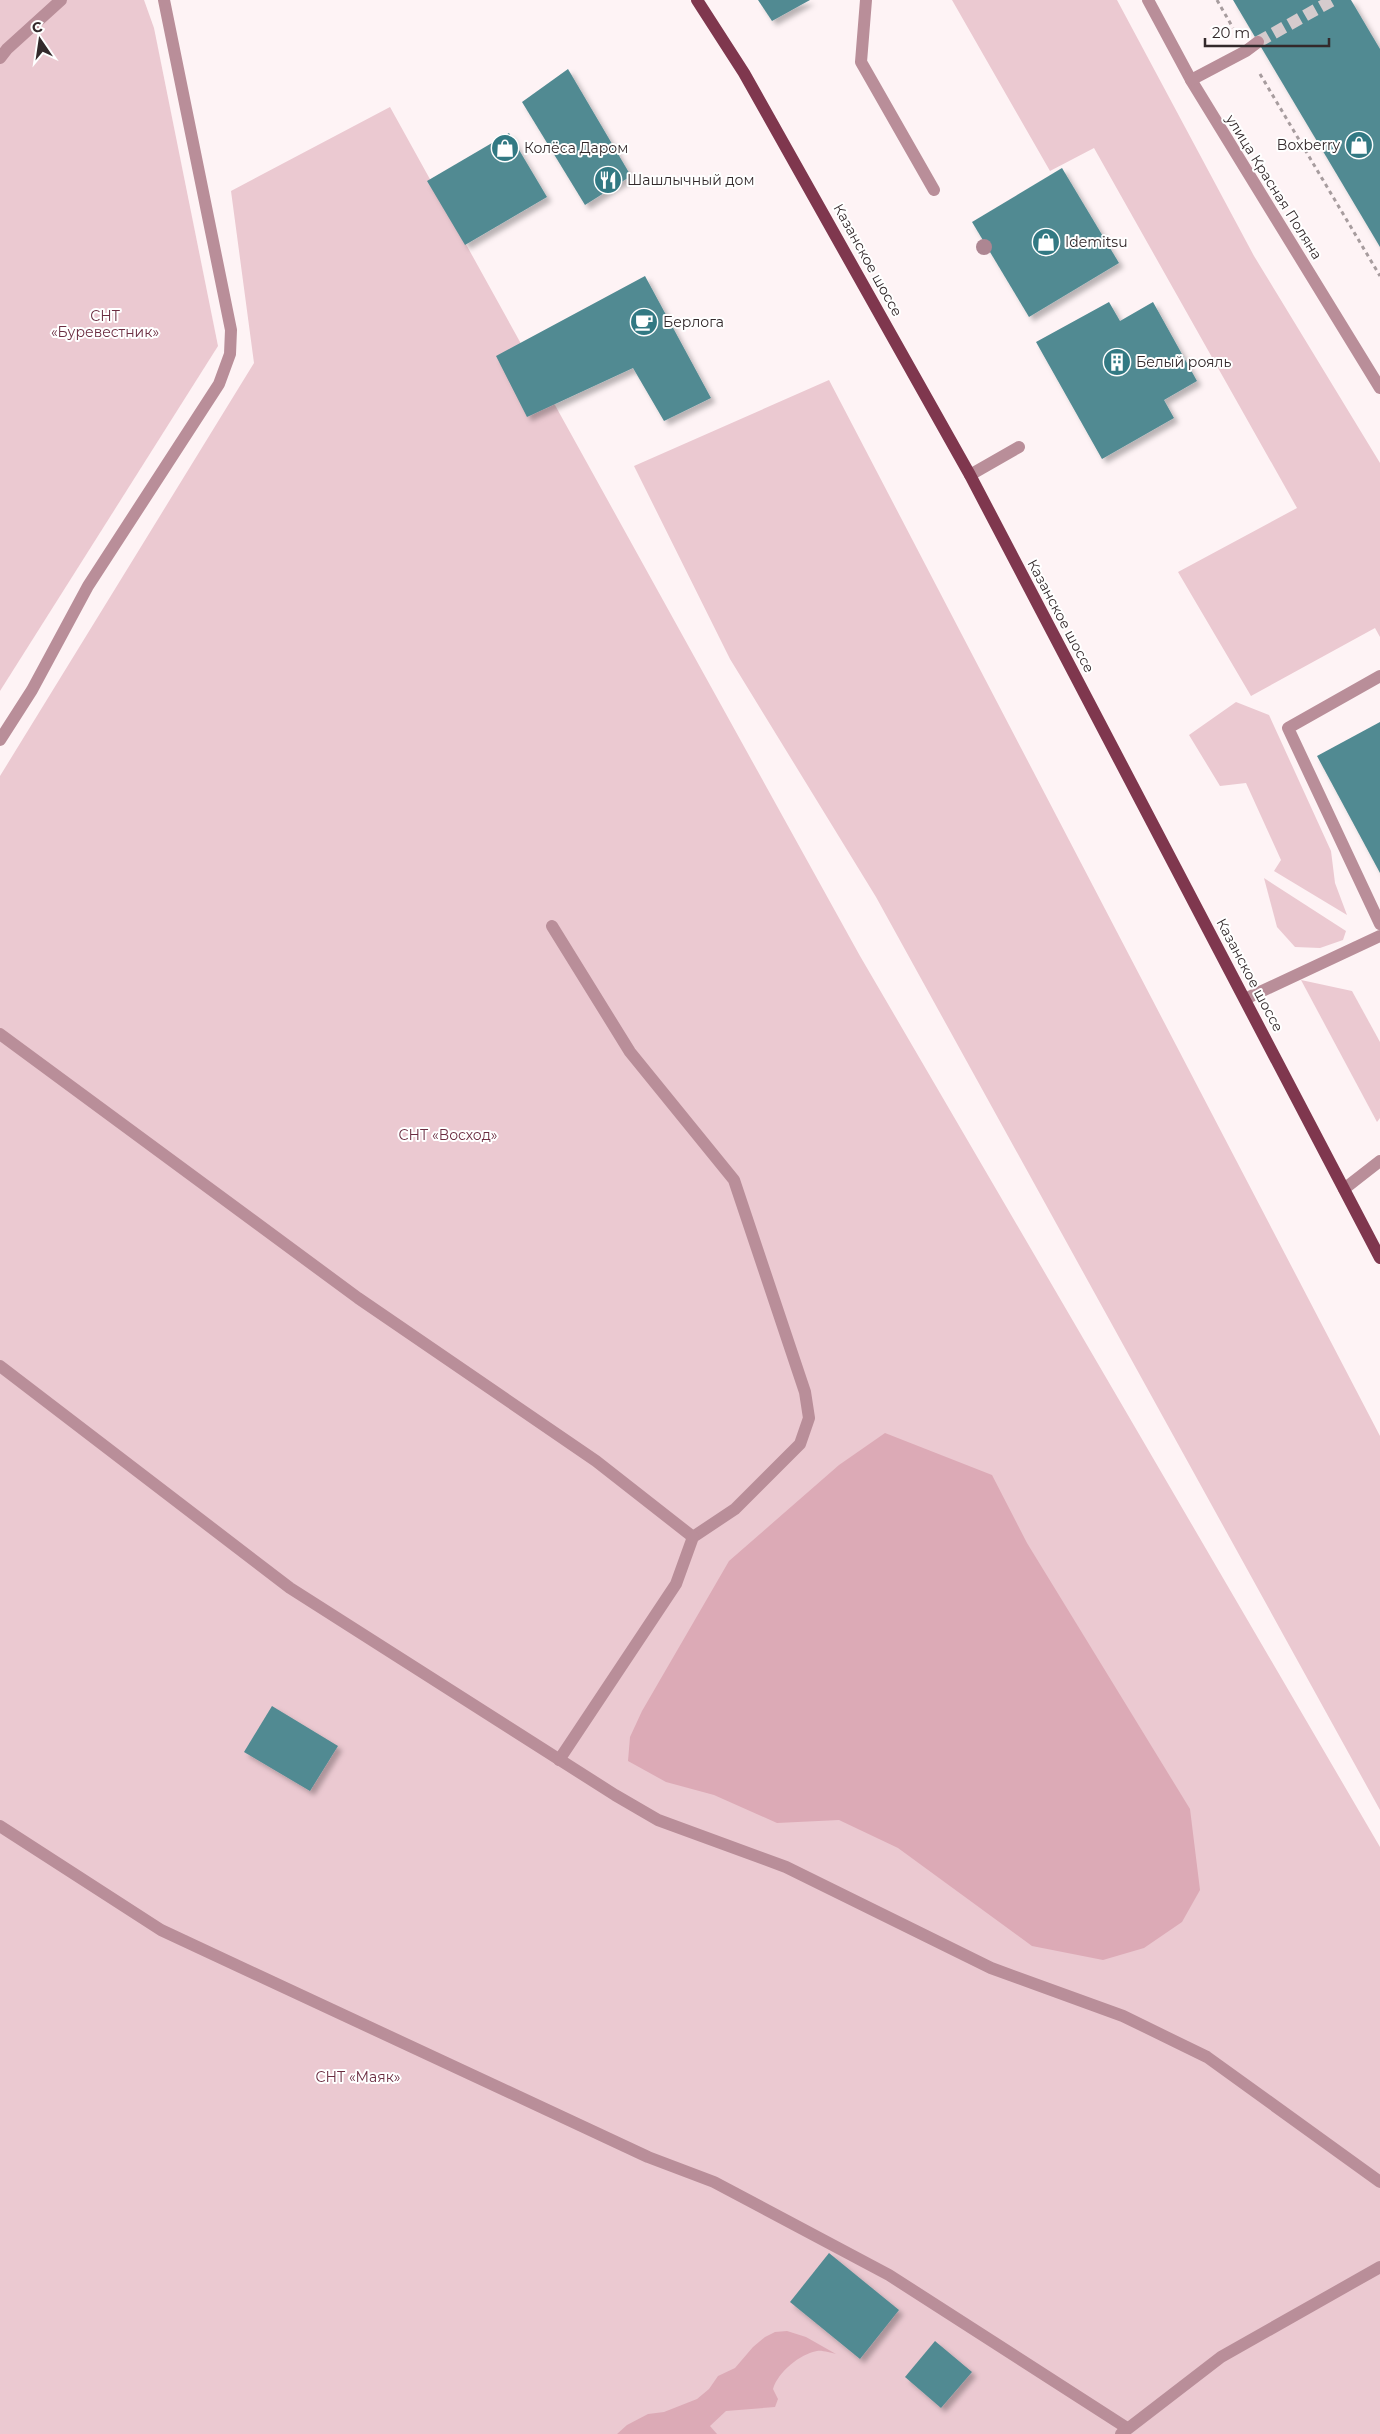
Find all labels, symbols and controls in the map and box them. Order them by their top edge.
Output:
north arrow [15,15,65,65]
scale bar [1205,15,1329,47]
text: С [30,17,44,37]
text: 20 m [1212,23,1250,42]
street label: улица Красная Поляна [1221,110,1326,263]
shop icon: Boxberry [1344,130,1374,160]
shop icon: Колёса Даром [490,133,520,163]
place label: Boxberry [1277,136,1340,154]
place label: Колёса Даром [524,139,628,157]
restaurant icon: Шашлычный дом [593,165,623,195]
place label: Шашлычный дом [627,171,755,189]
street label: Казанское шоссе [830,201,906,319]
shop icon: Idemitsu [1031,227,1061,257]
place label: Idemitsu [1065,233,1128,251]
park label: СНТ «Буревестник» [51,307,159,341]
cafe icon: Берлога [629,307,659,337]
place label: Берлога [663,313,724,331]
building icon: Белый рояль [1102,347,1132,377]
place label: Белый рояль [1136,353,1231,371]
street label: Казанское шоссе [1023,556,1099,676]
street label: Казанское шоссе [1212,915,1288,1035]
park label: СНТ «Восход» [399,1126,497,1144]
park label: СНТ «Маяк» [315,2068,401,2086]

